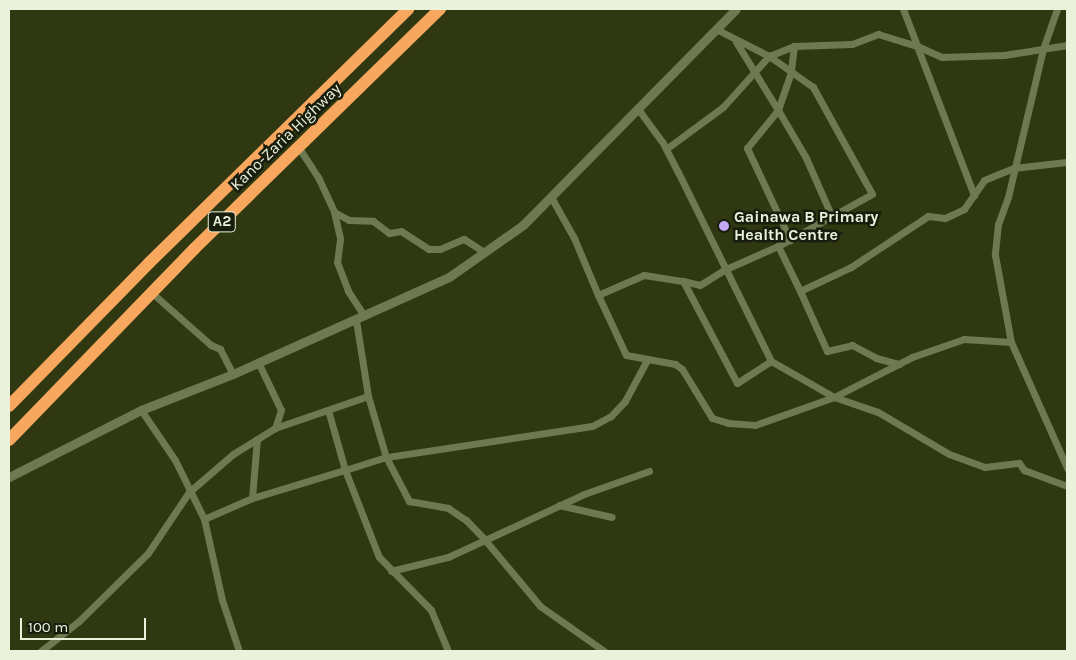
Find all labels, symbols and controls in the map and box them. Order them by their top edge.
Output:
street label: Kano-Zaria Highway [227,79,345,195]
place label: Gainawa B Primary Health Centre [734,207,878,245]
road number: A2 [207,210,237,234]
marker: Gainawa B Primary Health Centre [718,220,730,232]
scale bar [22,608,149,640]
text: 100 m [28,618,68,636]

